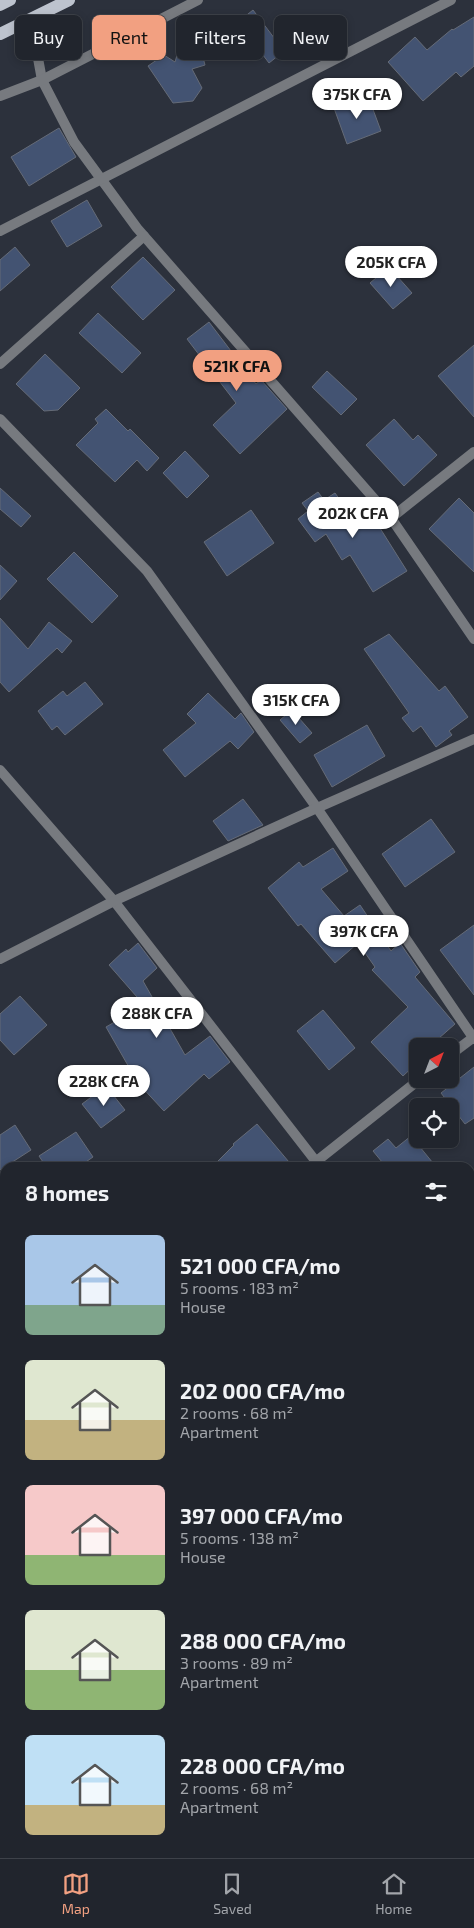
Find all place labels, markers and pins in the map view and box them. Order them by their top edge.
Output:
pin: 375K CFA [305,78,409,120]
pin: 205K CFA [339,246,443,288]
pin: 521K CFA [185,350,289,392]
pin: 202K CFA [301,496,405,539]
pin: 315K CFA [244,684,348,726]
pin: 397K CFA [312,914,416,957]
pin: 288K CFA [105,996,209,1039]
pin: 228K CFA [52,1064,156,1107]

